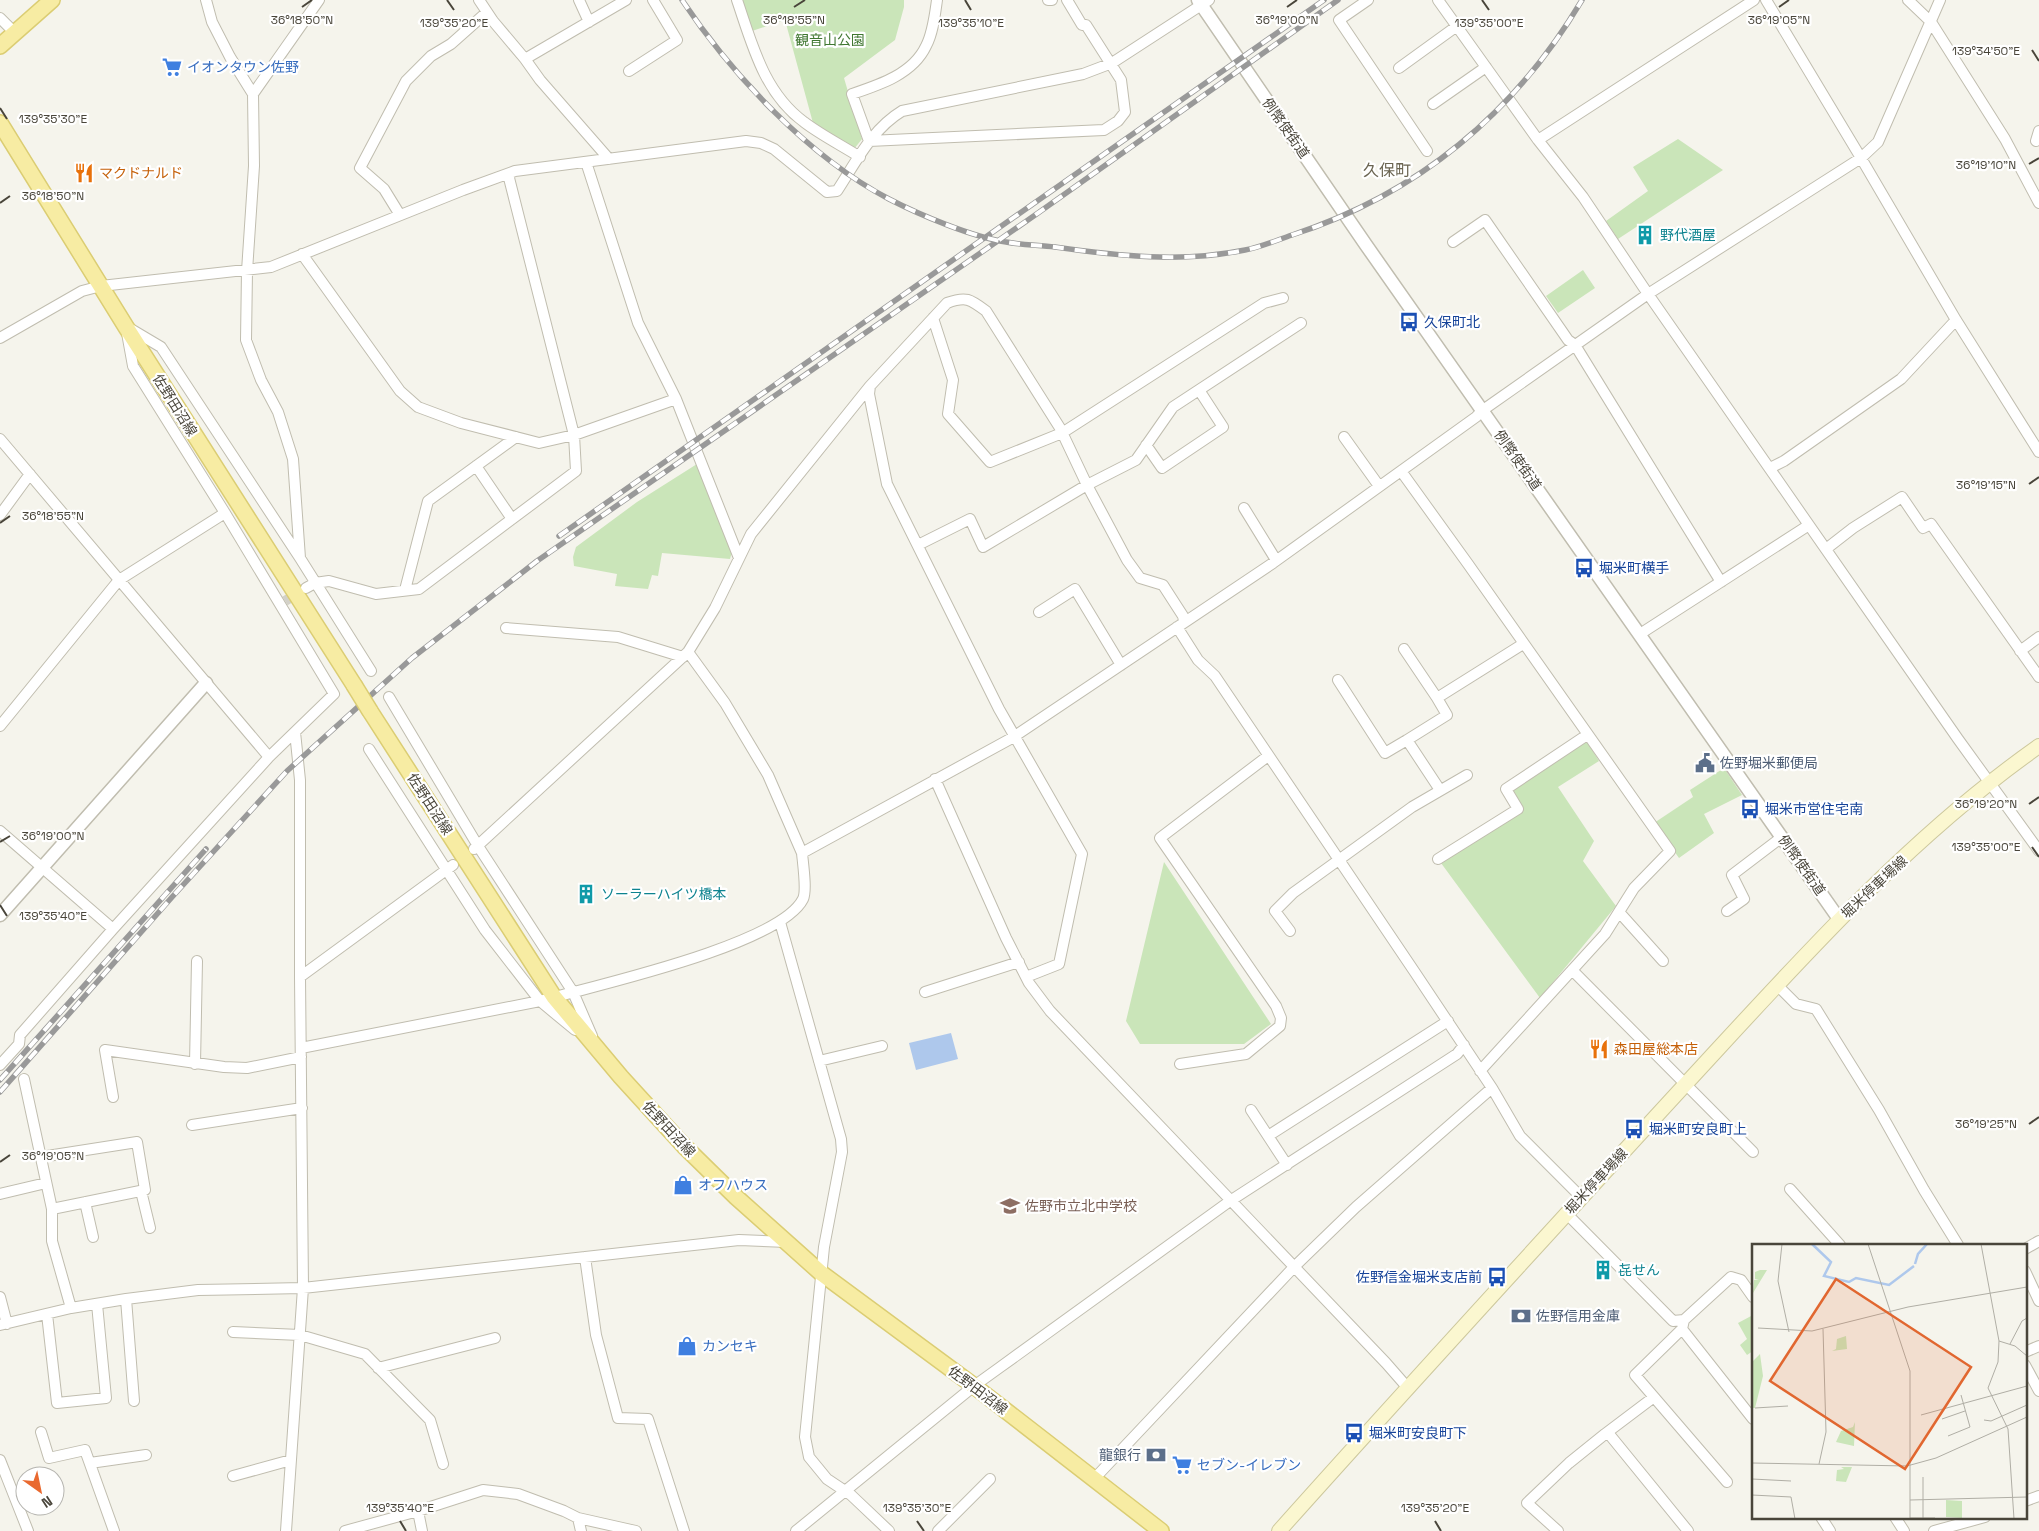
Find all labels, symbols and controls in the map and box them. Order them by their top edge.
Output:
text: 36°18'50"N [271,12,333,28]
text: 36°18'55"N [763,12,825,28]
text: 36°19'00"N [1256,12,1319,28]
text: 36°19'05"N [1748,12,1810,28]
text: 139°35'20"E [420,15,488,31]
text: 139°35'10"E [938,15,1004,31]
text: 139°35'00"E [1455,15,1524,31]
park label: 観音山公園 [795,31,865,49]
text: 139°34'50"E [1952,43,2020,59]
supermarket icon: イオンタウン佐野 [161,56,183,78]
place label: イオンタウン佐野 [187,58,299,76]
street label: 例幣使街道 [1259,94,1313,162]
text: 139°35'30"E [19,111,87,127]
text: 36°19'10"N [1956,157,2016,173]
district label: 久保町 [1363,160,1411,181]
restaurant icon: マクドナルド [73,162,95,184]
place label: マクドナルド [99,164,183,182]
text: 36°18'50"N [22,188,84,204]
building icon: 野代酒屋 [1634,224,1656,246]
place label: 野代酒屋 [1660,226,1716,244]
bus stop icon: 久保町北 [1398,311,1420,333]
place label: 久保町北 [1424,313,1480,331]
street label: 佐野田沼線 [149,371,201,439]
street label: 例幣使街道 [1491,426,1545,494]
text: 36°19'15"N [1956,477,2016,493]
text: 36°18'55"N [22,508,84,524]
bus stop icon: 堀米町横手 [1573,557,1595,579]
place label: 堀米町横手 [1599,559,1669,577]
public building icon: 佐野堀米郵便局 [1694,752,1716,774]
place label: 佐野堀米郵便局 [1720,754,1818,772]
street label: 佐野田沼線 [403,770,457,838]
text: 36°19'20"N [1955,796,2017,812]
bus stop icon: 堀米市営住宅南 [1739,798,1761,820]
place label: 堀米市営住宅南 [1765,800,1863,818]
text: 36°19'00"N [22,828,85,844]
street label: 例幣使街道 [1775,831,1829,899]
text: 139°35'00"E [1952,839,2021,855]
street label: 堀米停車場線 [1837,852,1911,922]
building icon: ソーラーハイツ橋本 [575,883,597,905]
place label: ソーラーハイツ橋本 [601,885,726,903]
text: 139°35'40"E [19,908,87,924]
restaurant icon: 森田屋総本店 [1588,1038,1610,1060]
place label: 森田屋総本店 [1614,1040,1698,1058]
street label: 佐野田沼線 [639,1097,699,1161]
text: 36°19'25"N [1955,1116,2017,1132]
bus stop icon: 堀米町安良町上 [1623,1118,1645,1140]
place label: 堀米町安良町上 [1649,1120,1747,1138]
street label: 堀米停車場線 [1561,1144,1631,1218]
text: 36°19'05"N [22,1148,84,1164]
shop icon: オフハウス [672,1174,694,1196]
place label: オフハウス [698,1176,768,1194]
school or university icon: 佐野市立北中学校 [999,1195,1021,1217]
place label: 佐野市立北中学校 [1025,1197,1137,1215]
inset map [1752,1244,2026,1518]
building icon: 㐂せん [1592,1259,1614,1281]
place label: 㐂せん [1618,1261,1660,1279]
bus stop icon: 佐野信金堀米支店前 [1486,1266,1508,1288]
place label: 佐野信金堀米支店前 [1356,1268,1482,1286]
bank icon: 佐野信用金庫 [1510,1305,1532,1327]
place label: 佐野信用金庫 [1536,1307,1620,1325]
shop icon: カンセキ [676,1335,698,1357]
place label: カンセキ [702,1337,758,1355]
street label: 佐野田沼線 [945,1362,1011,1418]
bus stop icon: 堀米町安良町下 [1343,1422,1365,1444]
place label: 堀米町安良町下 [1369,1424,1467,1442]
bank icon: 龍銀行 [1145,1444,1167,1466]
place label: 龍銀行 [1099,1446,1141,1464]
supermarket icon: セブン-イレブン [1171,1454,1193,1476]
place label: セブン-イレブン [1197,1456,1301,1474]
north arrow [15,1466,65,1516]
text: N [38,1492,56,1512]
text: 139°35'40"E [366,1500,434,1516]
text: 139°35'30"E [883,1500,951,1516]
text: 139°35'20"E [1401,1500,1469,1516]

